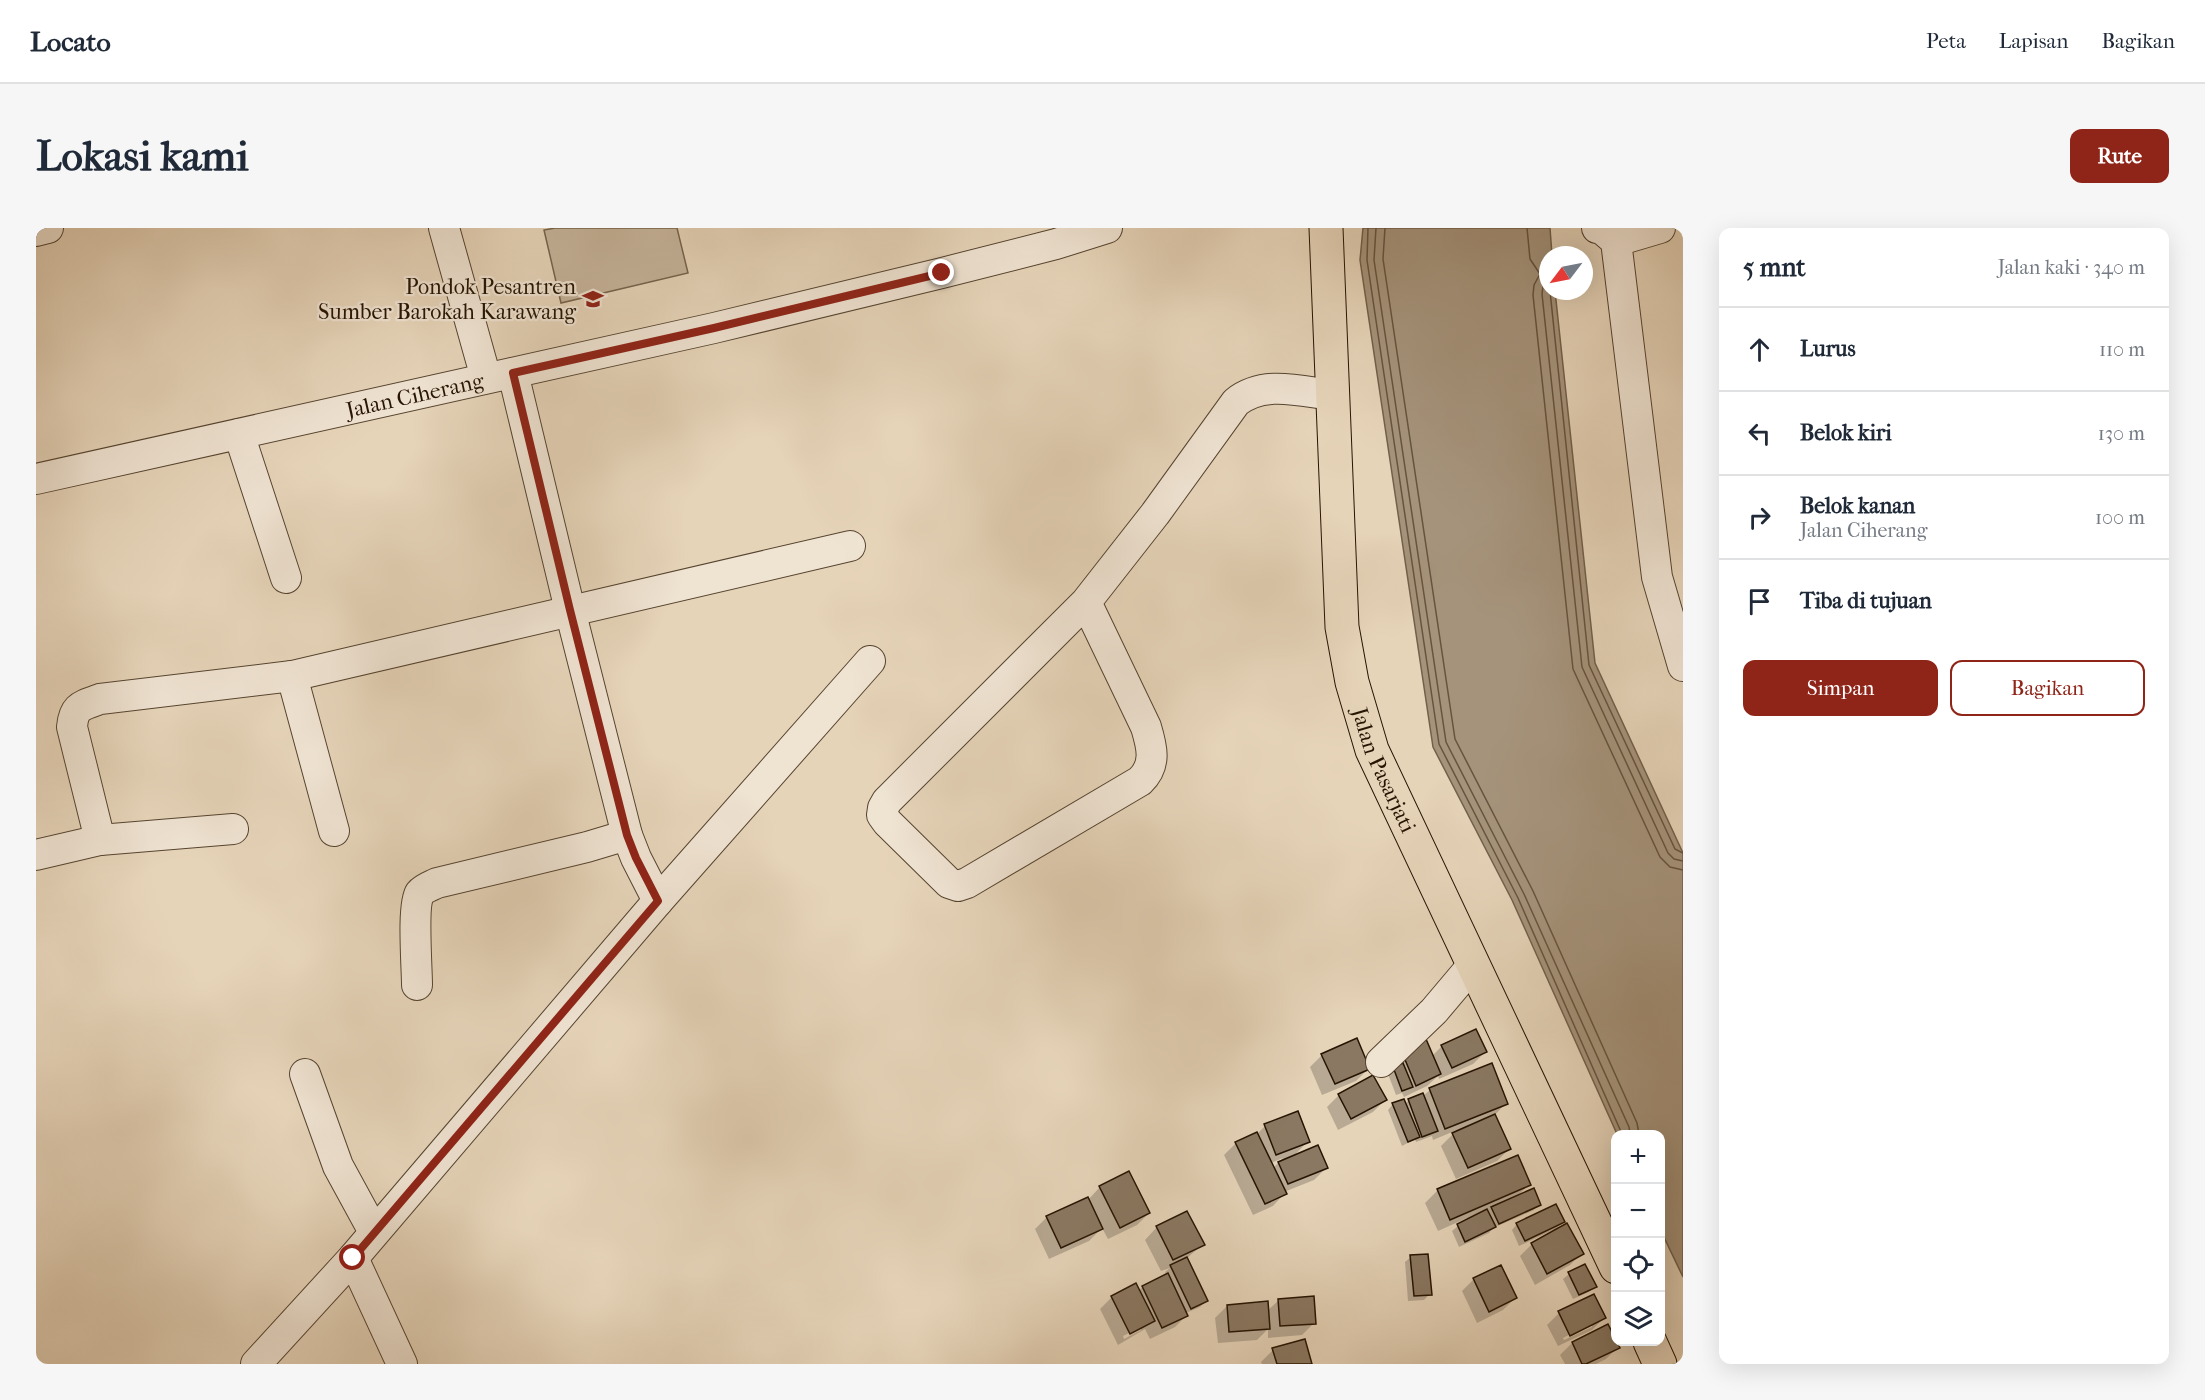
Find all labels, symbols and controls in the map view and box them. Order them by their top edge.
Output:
text: Locato [30,25,111,58]
text: Peta [1926,29,1966,53]
text: Lapisan [1999,29,2068,53]
text: Bagikan [2101,29,2175,53]
button: Rute [2070,129,2169,183]
text: Lokasi kami [36,132,249,181]
north arrow [1539,246,1593,300]
text: 5 mnt [1743,252,1806,283]
text: Jalan kaki · 340 m [1998,256,2145,279]
route end [928,259,954,285]
place label: Pondok Pesantren Sumber Barokah Karawang [318,274,576,325]
school or university icon: Pondok Pesantren Sumber Barokah Karawang [581,287,605,311]
icon: ahead [1743,333,1776,366]
text: Lurus [1800,336,1856,362]
text: 110 m [2099,338,2145,361]
street label: Jalan Ciherang [342,368,486,424]
icon: left [1743,417,1776,450]
text: Belok kiri [1800,420,1892,446]
text: 130 m [2098,422,2145,445]
text: Belok kanan [1800,493,1915,519]
icon: right [1743,501,1776,534]
text: 100 m [2095,506,2145,529]
text: Jalan Ciherang [1800,519,1927,542]
icon: arrive [1743,585,1776,618]
text: Tiba di tujuan [1800,588,1932,614]
button: Simpan [1743,660,1938,716]
button: Bagikan [1950,660,2145,716]
street label: Jalan Pasarjati [1346,703,1421,837]
map controls [1611,1130,1665,1346]
button: + [1611,1130,1665,1184]
button: − [1611,1184,1665,1238]
button: locate [1611,1238,1665,1292]
route start [339,1244,365,1270]
button: layers [1611,1292,1665,1346]

